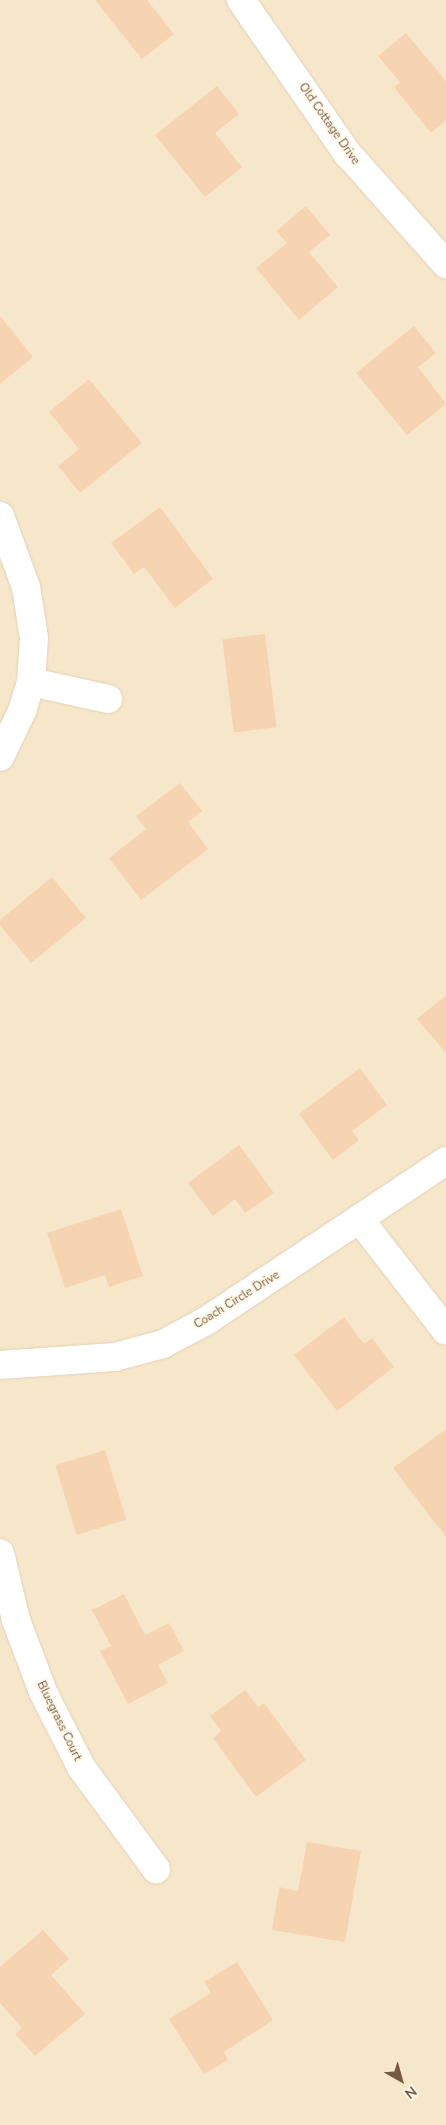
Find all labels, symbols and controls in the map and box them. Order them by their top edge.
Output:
street label: Old Cottage Drive [295,80,363,168]
street label: Coach Circle Drive [192,1268,282,1332]
street label: Bluegrass Court [33,1679,85,1763]
north arrow [376,2055,426,2105]
text: N [401,2081,421,2103]

